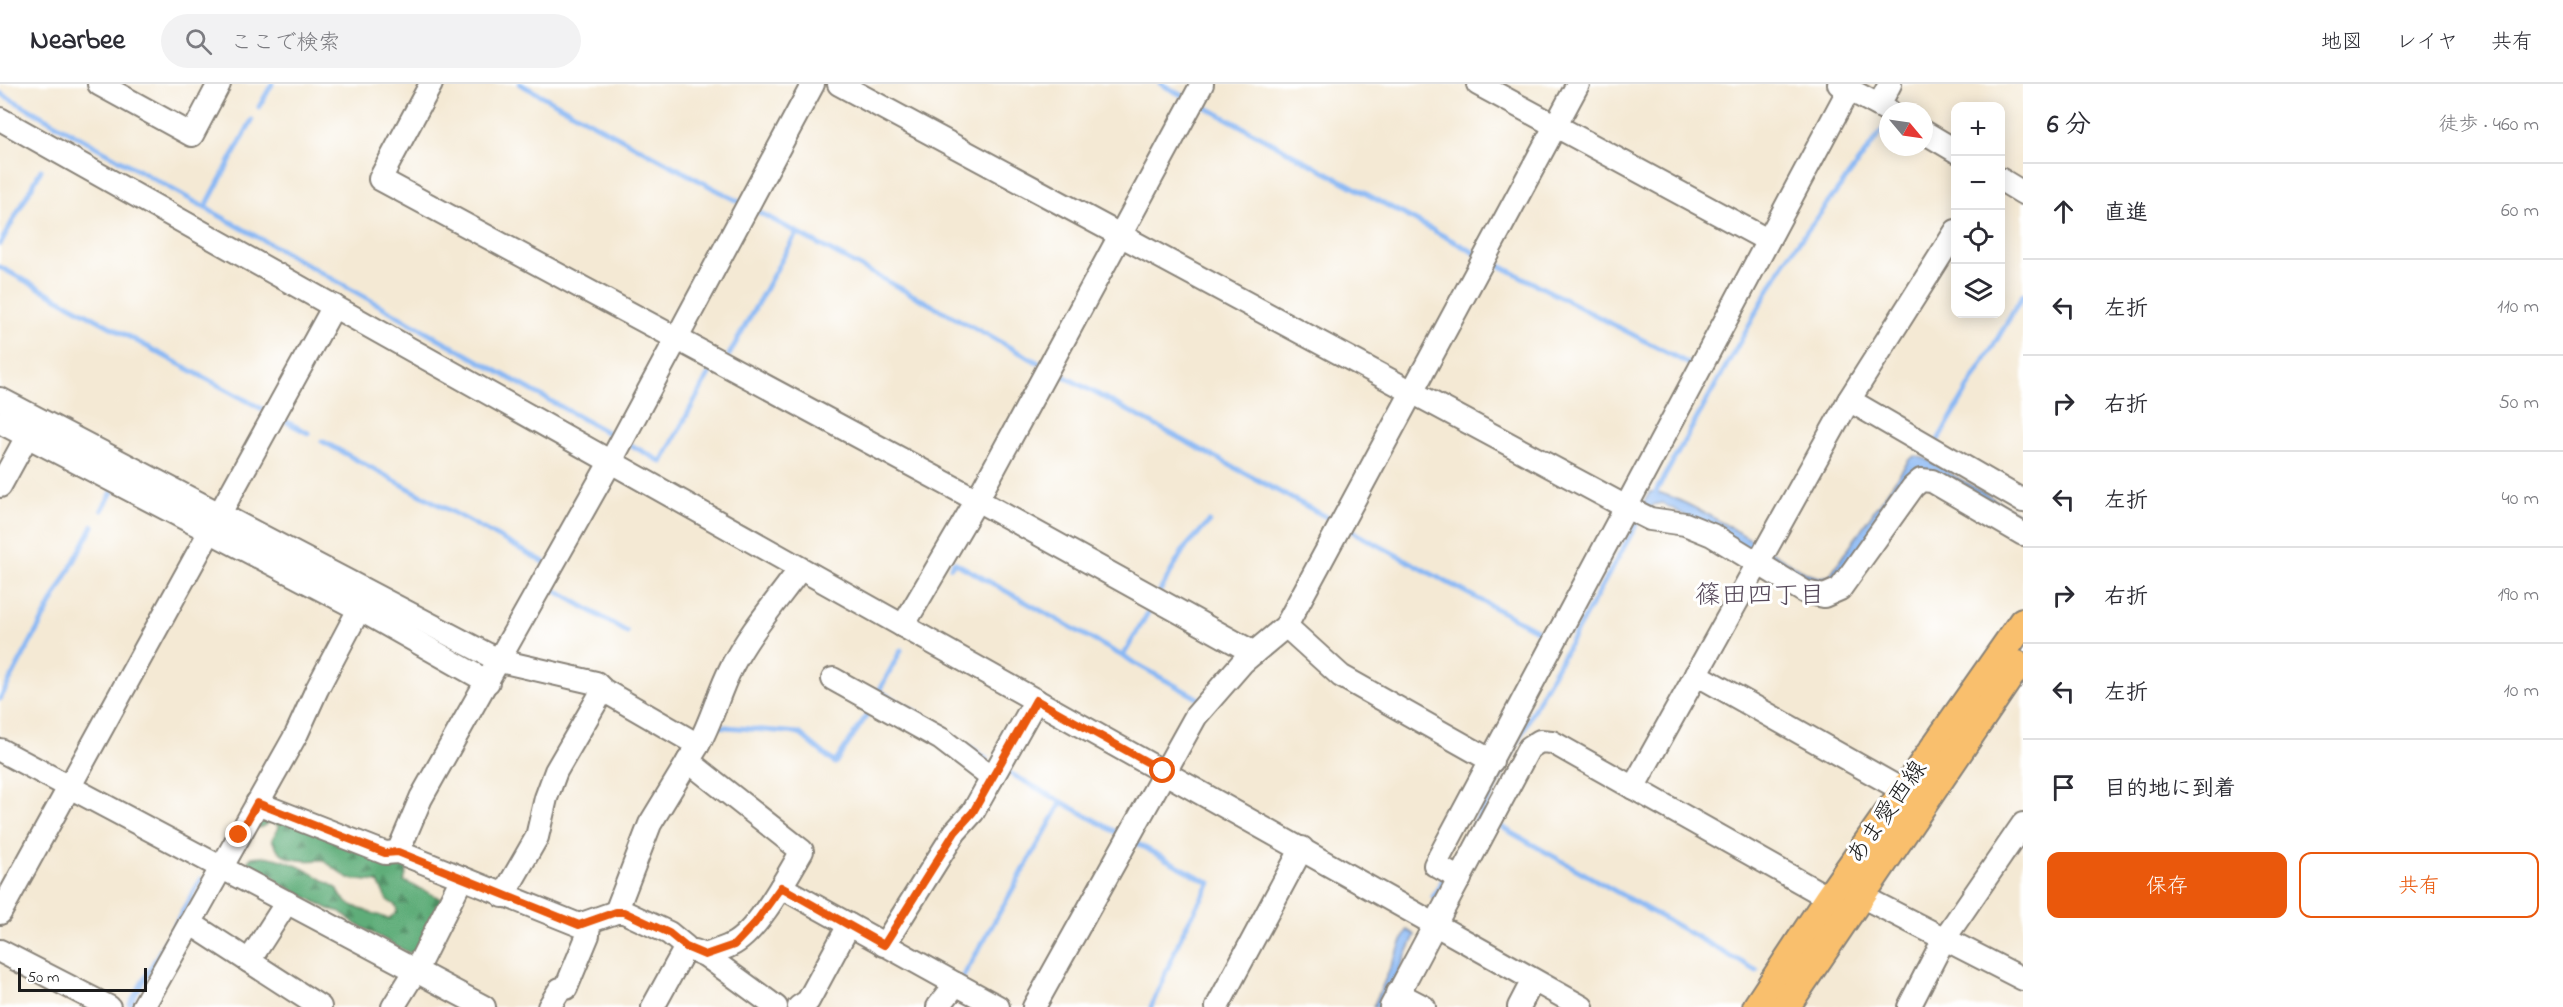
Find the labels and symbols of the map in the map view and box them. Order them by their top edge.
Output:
north arrow [1879,102,1933,156]
district label: 篠田四丁目 [1695,578,1825,616]
street label: あま愛西線 [1839,754,1937,872]
route start [1149,757,1175,783]
route end [225,821,251,847]
scale bar [18,965,147,992]

